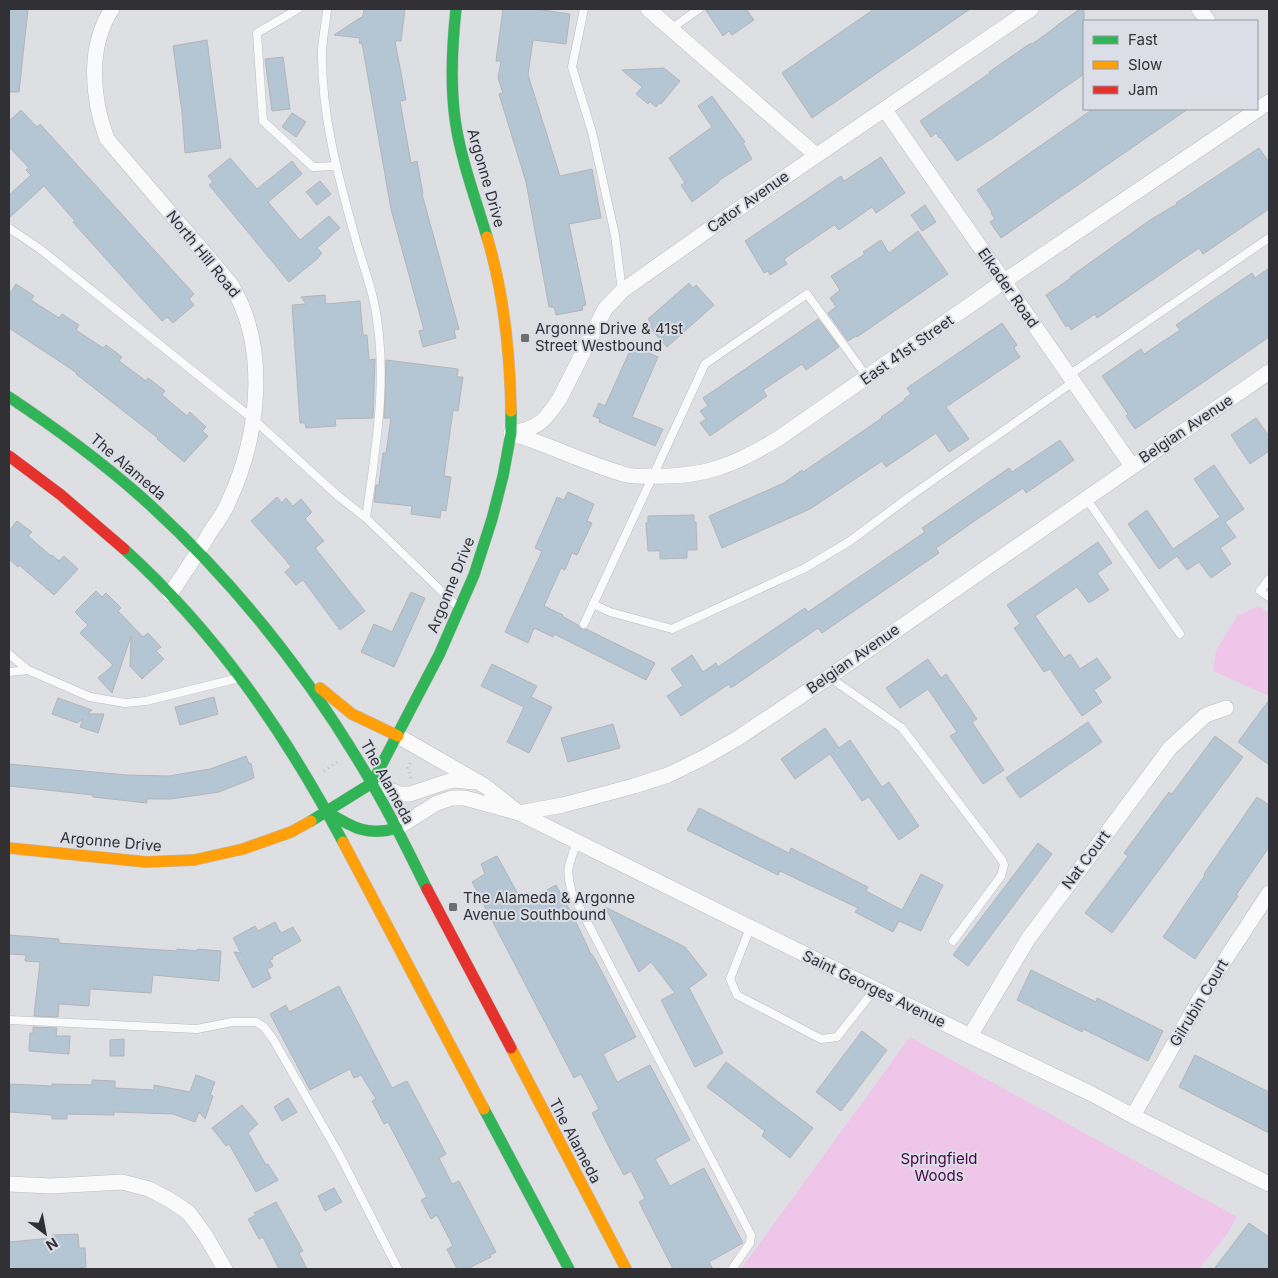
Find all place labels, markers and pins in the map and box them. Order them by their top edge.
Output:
place label: Argonne Drive & 41st Street Westbound [535,319,683,355]
marker: Argonne Drive & 41st Street Westbound [519,332,531,344]
place label: The Alameda & Argonne Avenue Southbound [463,888,635,924]
marker: The Alameda & Argonne Avenue Southbound [447,901,459,913]

